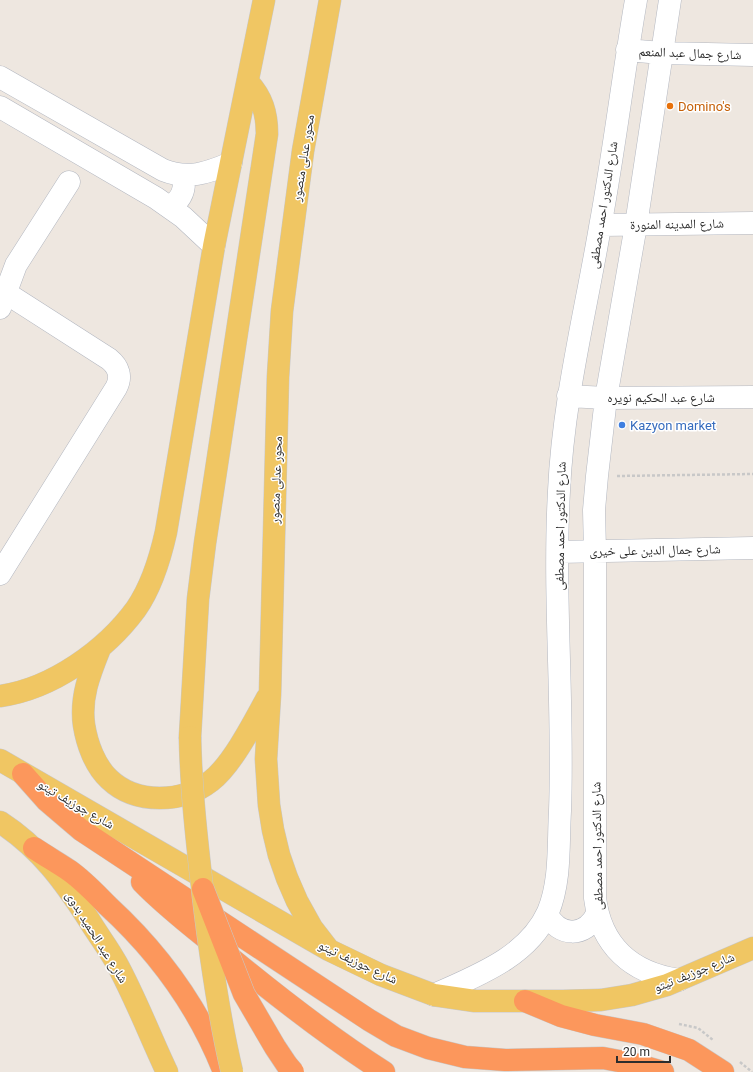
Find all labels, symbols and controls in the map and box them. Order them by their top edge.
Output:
street label: شارع جمال عبد المنعم [638,44,742,64]
place label: Domino's [678,99,731,114]
marker: Domino's [665,101,675,111]
street label: محور عدلى منصور [289,114,318,204]
street label: شارع الدكتور احمد مصطفى [586,140,622,270]
street label: شارع المدينه المنورة [630,216,724,234]
street label: شارع عبد الحكيم نويره [607,390,715,407]
place label: Kazyon market [630,418,716,433]
marker: Kazyon market [617,420,627,430]
street label: محور عدلى منصور [267,436,286,525]
street label: شارع الدكتور احمد مصطفى [551,462,571,590]
street label: شارع جمال الدين على خيرى [589,541,721,561]
street label: شارع جوزيف تيتو [34,776,117,834]
street label: شارع الدكتور احمد مصطفى [588,782,608,910]
street label: شارع عبد الحميد بدوى [61,888,131,987]
street label: شارع جوزيف تيتو [315,937,400,989]
street label: شارع جوزيف تيتو [652,949,737,997]
scale bar [617,1038,670,1064]
text: 20 m [623,1045,650,1059]

